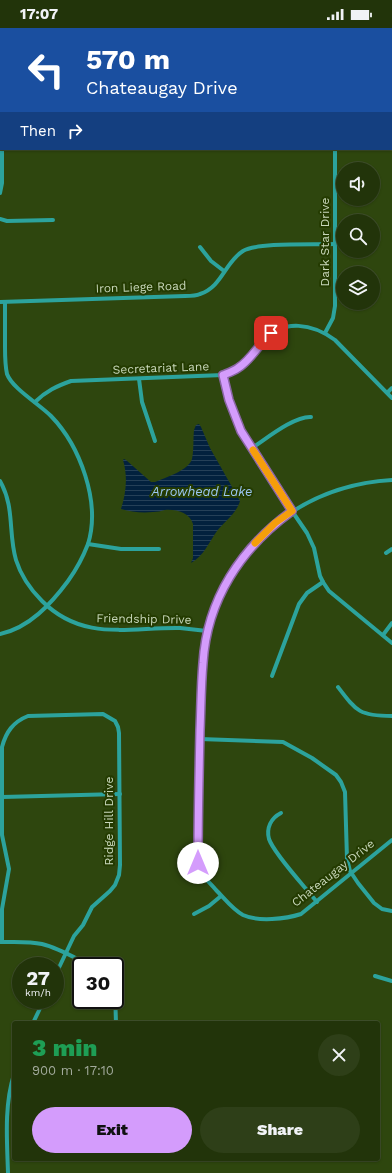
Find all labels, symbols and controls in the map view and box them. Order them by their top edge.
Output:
text: 17:07 [20,5,58,23]
text: 570 m [86,43,170,76]
icon: left [20,44,72,96]
text: Chateaugay Drive [86,77,238,98]
icon: right [64,120,86,142]
text: Then [20,122,56,140]
map controls [336,162,380,310]
button: sound [336,162,380,206]
street label: Dark Star Drive [318,197,332,287]
button: search [336,214,380,258]
button: layers [336,266,380,310]
street label: Iron Liege Road [95,278,187,296]
pin [254,316,288,350]
icon: arrive [260,322,282,344]
street label: Secretariat Lane [112,359,210,377]
water label: Arrowhead Lake [151,484,252,499]
street label: Friendship Drive [96,611,192,627]
street label: Ridge Hill Drive [102,776,116,865]
street label: Chateaugay Drive [289,836,377,910]
position arrow [177,842,219,884]
speed limit sign: 30 [72,957,124,1009]
text: 27 [26,966,50,990]
text: km/h [25,987,51,998]
text: 3 min [32,1034,97,1062]
button: close [318,1034,360,1076]
text: 900 m · 17:10 [32,1063,114,1078]
button: Exit [32,1107,192,1153]
button: Share [200,1107,360,1153]

